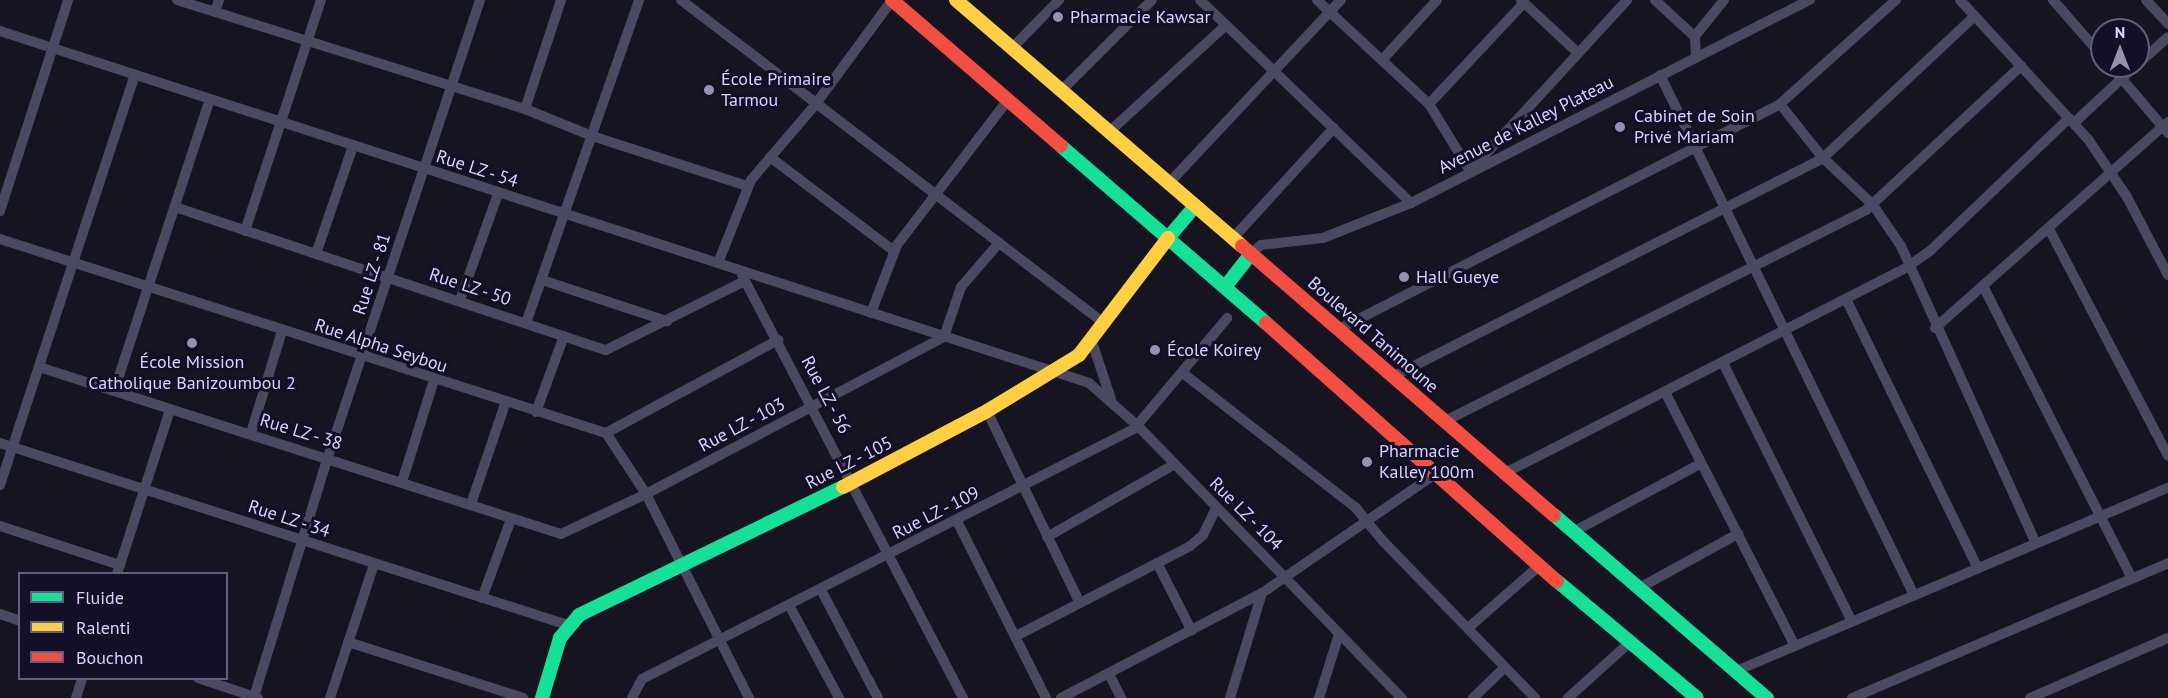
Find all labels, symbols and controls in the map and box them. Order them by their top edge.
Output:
place label: Pharmacie Kawsar [1070,6,1211,28]
marker: Pharmacie Kawsar [1051,10,1065,24]
north arrow [2090,18,2150,78]
text: N [2115,22,2125,42]
place label: École Primaire Tarmou [721,69,831,112]
street label: Avenue de Kalley Plateau [1434,71,1618,179]
marker: École Primaire Tarmou [702,83,716,97]
place label: Cabinet de Soin Privé Mariam [1634,106,1755,148]
marker: Cabinet de Soin Privé Mariam [1611,118,1629,136]
street label: Rue LZ - 54 [432,145,522,193]
street label: Rue LZ - 81 [348,229,396,319]
street label: Rue LZ - 50 [425,263,515,311]
place label: Hall Gueye [1416,266,1499,288]
marker: Hall Gueye [1397,270,1411,284]
street label: Boulevard Tanimoune [1303,272,1443,398]
street label: Rue Alpha Seybou [312,314,450,378]
marker: École Mission Catholique Banizoumbou 2 [185,336,199,350]
place label: École Koirey [1167,339,1261,361]
marker: École Koirey [1148,343,1162,357]
street label: Rue LZ - 56 [796,351,856,439]
place label: École Mission Catholique Banizoumbou 2 [88,352,296,394]
street label: Rue LZ - 103 [694,392,790,458]
street label: Rue LZ - 38 [256,409,346,455]
street label: Rue LZ - 105 [800,431,898,495]
place label: Pharmacie Kalley 100m [1379,441,1475,484]
marker: Pharmacie Kalley 100m [1360,455,1374,469]
street label: Rue LZ - 104 [1204,472,1288,556]
street label: Rue LZ - 109 [887,481,985,545]
street label: Rue LZ - 34 [244,495,334,543]
legend [18,572,228,680]
text: Fluide [76,586,124,609]
text: Ralenti [76,616,131,639]
text: Bouchon [76,646,143,669]

